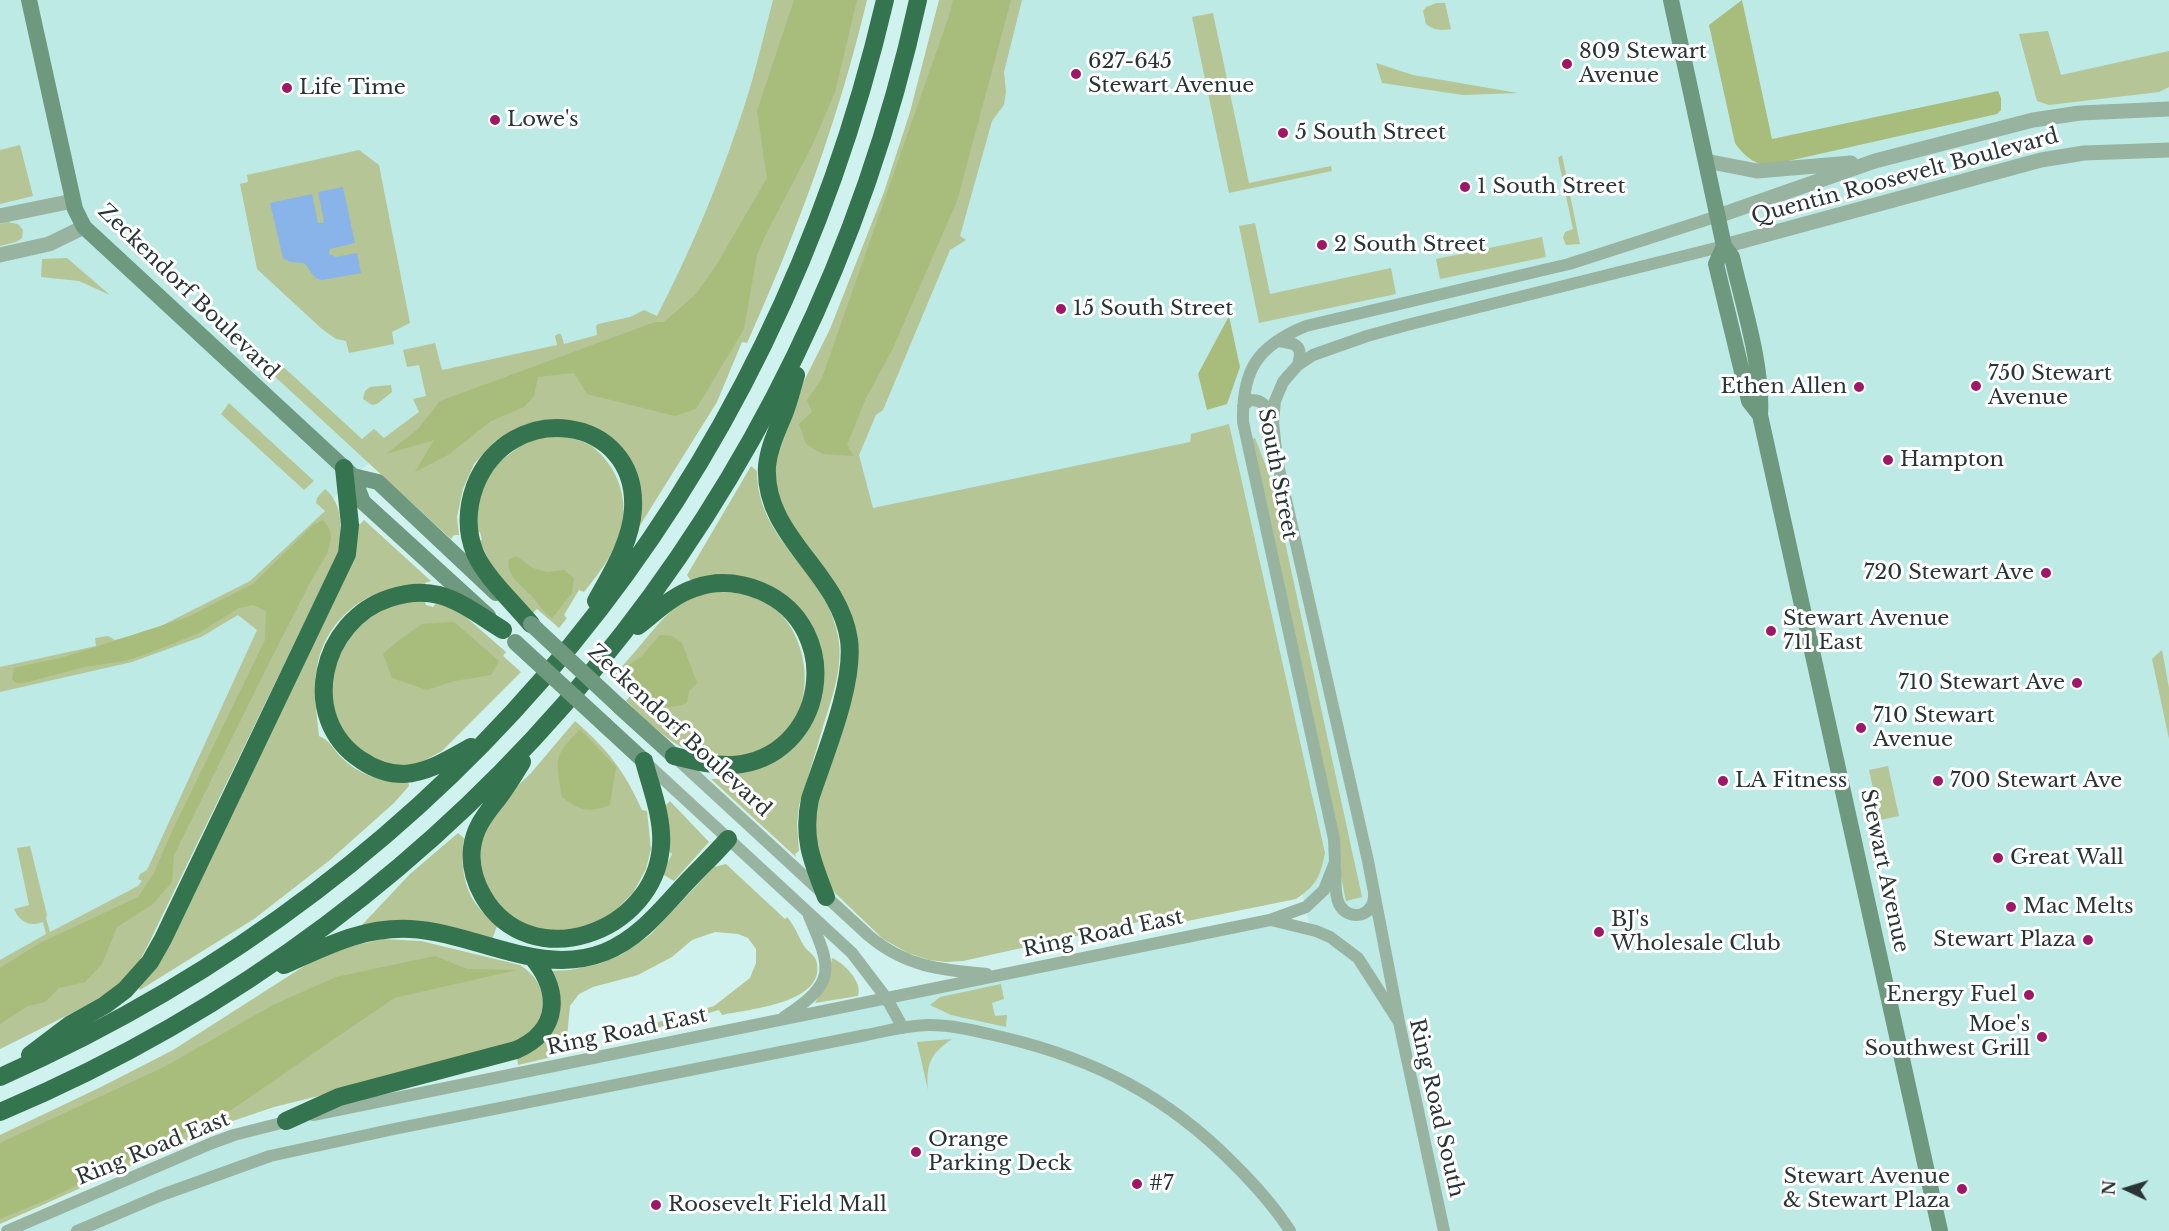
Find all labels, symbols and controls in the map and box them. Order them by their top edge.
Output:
place label: 809 Stewart Avenue [1579,39,1707,89]
place label: 627-645 Stewart Avenue [1088,49,1254,99]
marker: 809 Stewart Avenue [1560,57,1574,71]
marker: 627-645 Stewart Avenue [1069,67,1083,81]
place label: Life Time [299,75,406,101]
marker: Life Time [280,81,294,95]
place label: Lowe's [507,107,579,133]
marker: Lowe's [488,113,502,127]
place label: 5 South Street [1295,120,1446,146]
street label: Quentin Roosevelt Boulevard [1749,124,2061,230]
marker: 5 South Street [1276,126,1290,140]
place label: 1 South Street [1477,174,1625,200]
marker: 1 South Street [1458,180,1472,194]
street label: Zeckendorf Boulevard [92,199,284,385]
place label: 2 South Street [1334,232,1486,258]
marker: 2 South Street [1315,238,1329,252]
place label: 15 South Street [1073,296,1233,322]
marker: 15 South Street [1054,302,1068,316]
place label: 750 Stewart Avenue [1988,361,2112,411]
place label: Ethen Allen [1720,374,1847,400]
marker: 750 Stewart Avenue [1969,379,1983,393]
marker: Ethen Allen [1852,380,1866,394]
street label: South Street [1252,406,1302,542]
place label: Hampton [1900,447,2004,473]
marker: Hampton [1881,453,1895,467]
place label: 720 Stewart Ave [1864,560,2034,586]
marker: 720 Stewart Ave [2039,566,2053,580]
place label: Stewart Avenue 711 East [1783,606,1949,656]
marker: Stewart Avenue 711 East [1764,624,1778,638]
street label: Zeckendorf Boulevard [582,639,776,823]
place label: 710 Stewart Ave [1898,670,2065,696]
marker: 710 Stewart Ave [2070,676,2084,690]
place label: 710 Stewart Avenue [1873,703,1994,753]
marker: 710 Stewart Avenue [1854,721,1868,735]
place label: LA Fitness [1735,768,1847,794]
place label: 700 Stewart Ave [1950,768,2122,794]
marker: LA Fitness [1716,774,1730,788]
marker: 700 Stewart Ave [1931,774,1945,788]
street label: Stewart Avenue [1854,787,1914,955]
place label: Great Wall [2010,845,2124,871]
marker: Great Wall [1991,851,2005,865]
place label: Mac Melts [2023,894,2134,920]
marker: Mac Melts [2004,900,2018,914]
street label: Ring Road East [1021,905,1185,963]
place label: BJ's Wholesale Club [1611,907,1781,957]
marker: BJ's Wholesale Club [1592,925,1606,939]
place label: Stewart Plaza [1933,927,2076,953]
marker: Stewart Plaza [2081,933,2095,947]
place label: Energy Fuel [1886,982,2017,1008]
marker: Energy Fuel [2022,988,2036,1002]
street label: Ring Road East [545,1003,709,1061]
place label: Moe's Southwest Grill [1865,1012,2030,1062]
street label: Ring Road South [1403,1016,1469,1200]
marker: Moe's Southwest Grill [2035,1030,2049,1044]
street label: Ring Road East [73,1107,233,1191]
place label: Orange Parking Deck [928,1127,1072,1177]
marker: Orange Parking Deck [909,1145,923,1159]
north arrow [2097,1159,2157,1219]
place label: Stewart Avenue & Stewart Plaza [1783,1164,1950,1214]
place label: #7 [1149,1171,1174,1197]
marker: #7 [1130,1177,1144,1191]
text: N [2099,1180,2120,1196]
marker: Stewart Avenue & Stewart Plaza [1955,1182,1969,1196]
place label: Roosevelt Field Mall [668,1192,887,1218]
marker: Roosevelt Field Mall [649,1198,663,1212]

